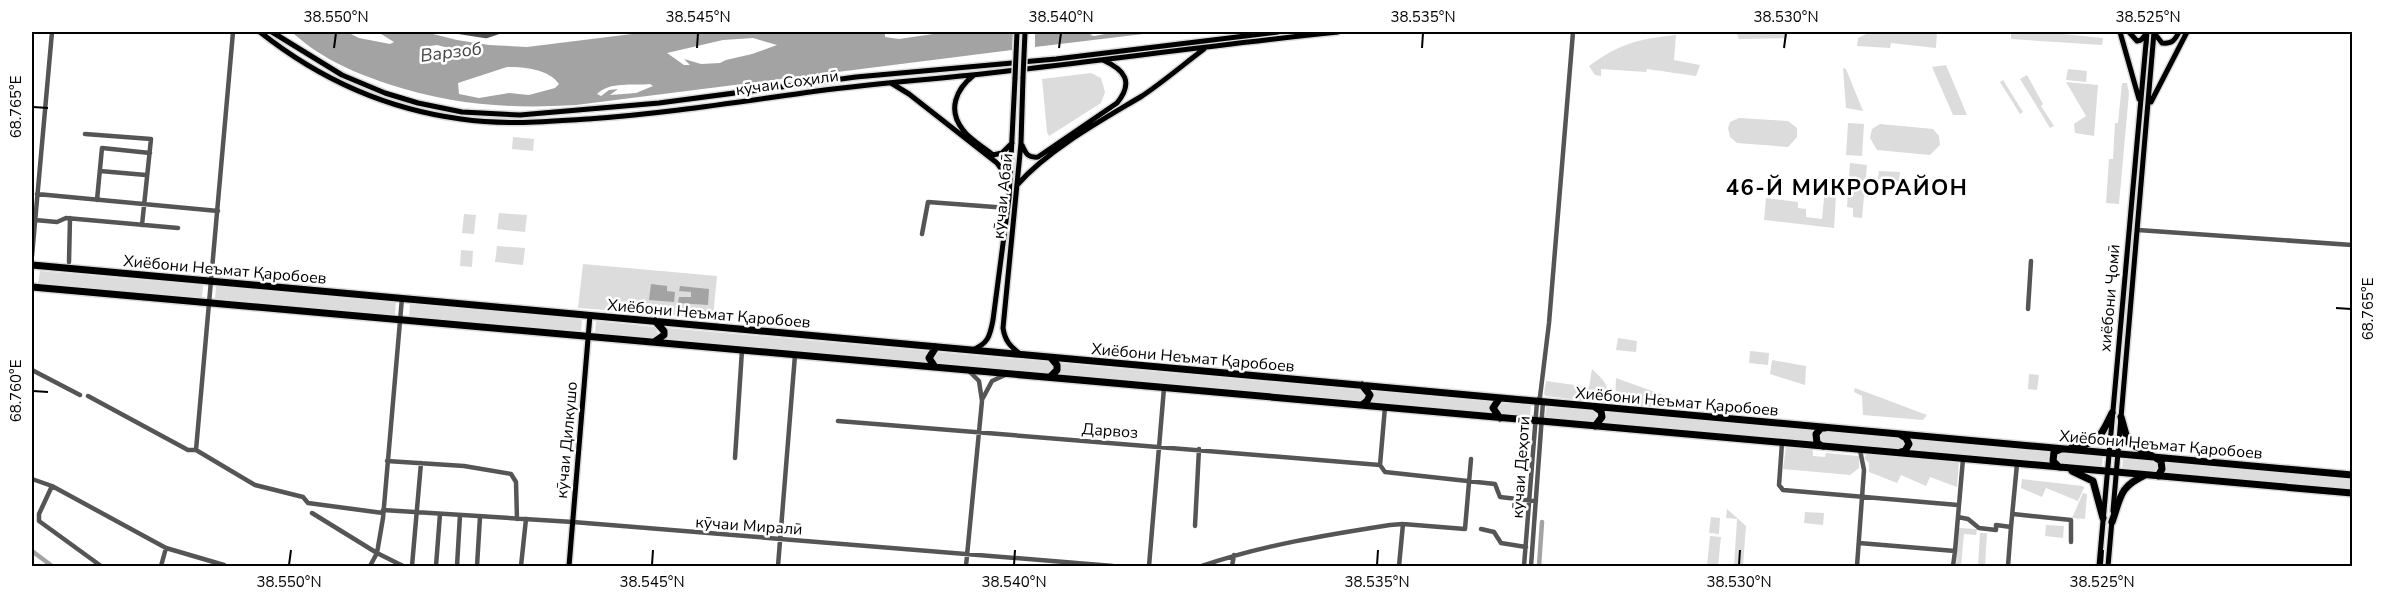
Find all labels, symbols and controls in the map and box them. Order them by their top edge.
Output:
text: 38.550°N [303,7,369,27]
text: 38.545°N [665,7,731,27]
text: 38.540°N [1028,7,1094,27]
text: 38.535°N [1390,7,1456,27]
text: 38.530°N [1753,7,1819,27]
text: 38.525°N [2115,7,2181,27]
water label: Варзоб [419,36,483,68]
street label: кӯчаи Соҳилӣ [734,65,840,101]
text: 68.765°E [6,76,26,138]
street label: кӯчаи Абаӣ [988,152,1018,240]
district label: 46-Й МИКРОРАЙОН [1726,173,1968,203]
street label: хиёбони Ҷомӣ [2094,243,2126,353]
street label: Хиёбони Неъмат Қаробоев [122,250,328,290]
text: 68.765°E [2358,278,2378,340]
street label: Хиёбони Неъмат Қаробоев [606,294,812,334]
street label: Хиёбони Неъмат Қаробоев [1090,338,1296,378]
text: 68.760°E [6,360,26,422]
street label: кӯчаи Дилкушо [551,381,583,499]
street label: Хиёбони Неъмат Қаробоев [1574,382,1780,422]
street label: кӯчаи Деҳотӣ [1506,415,1536,519]
street label: Дарвоз [1081,418,1139,444]
street label: Хиёбони Неъмат Қаробоев [2058,425,2264,465]
street label: кӯчаи Миралӣ [695,511,803,541]
text: 38.550°N [256,572,322,592]
text: 38.545°N [619,572,685,592]
text: 38.540°N [981,572,1047,592]
text: 38.535°N [1344,572,1410,592]
text: 38.530°N [1706,572,1772,592]
text: 38.525°N [2069,572,2135,592]

